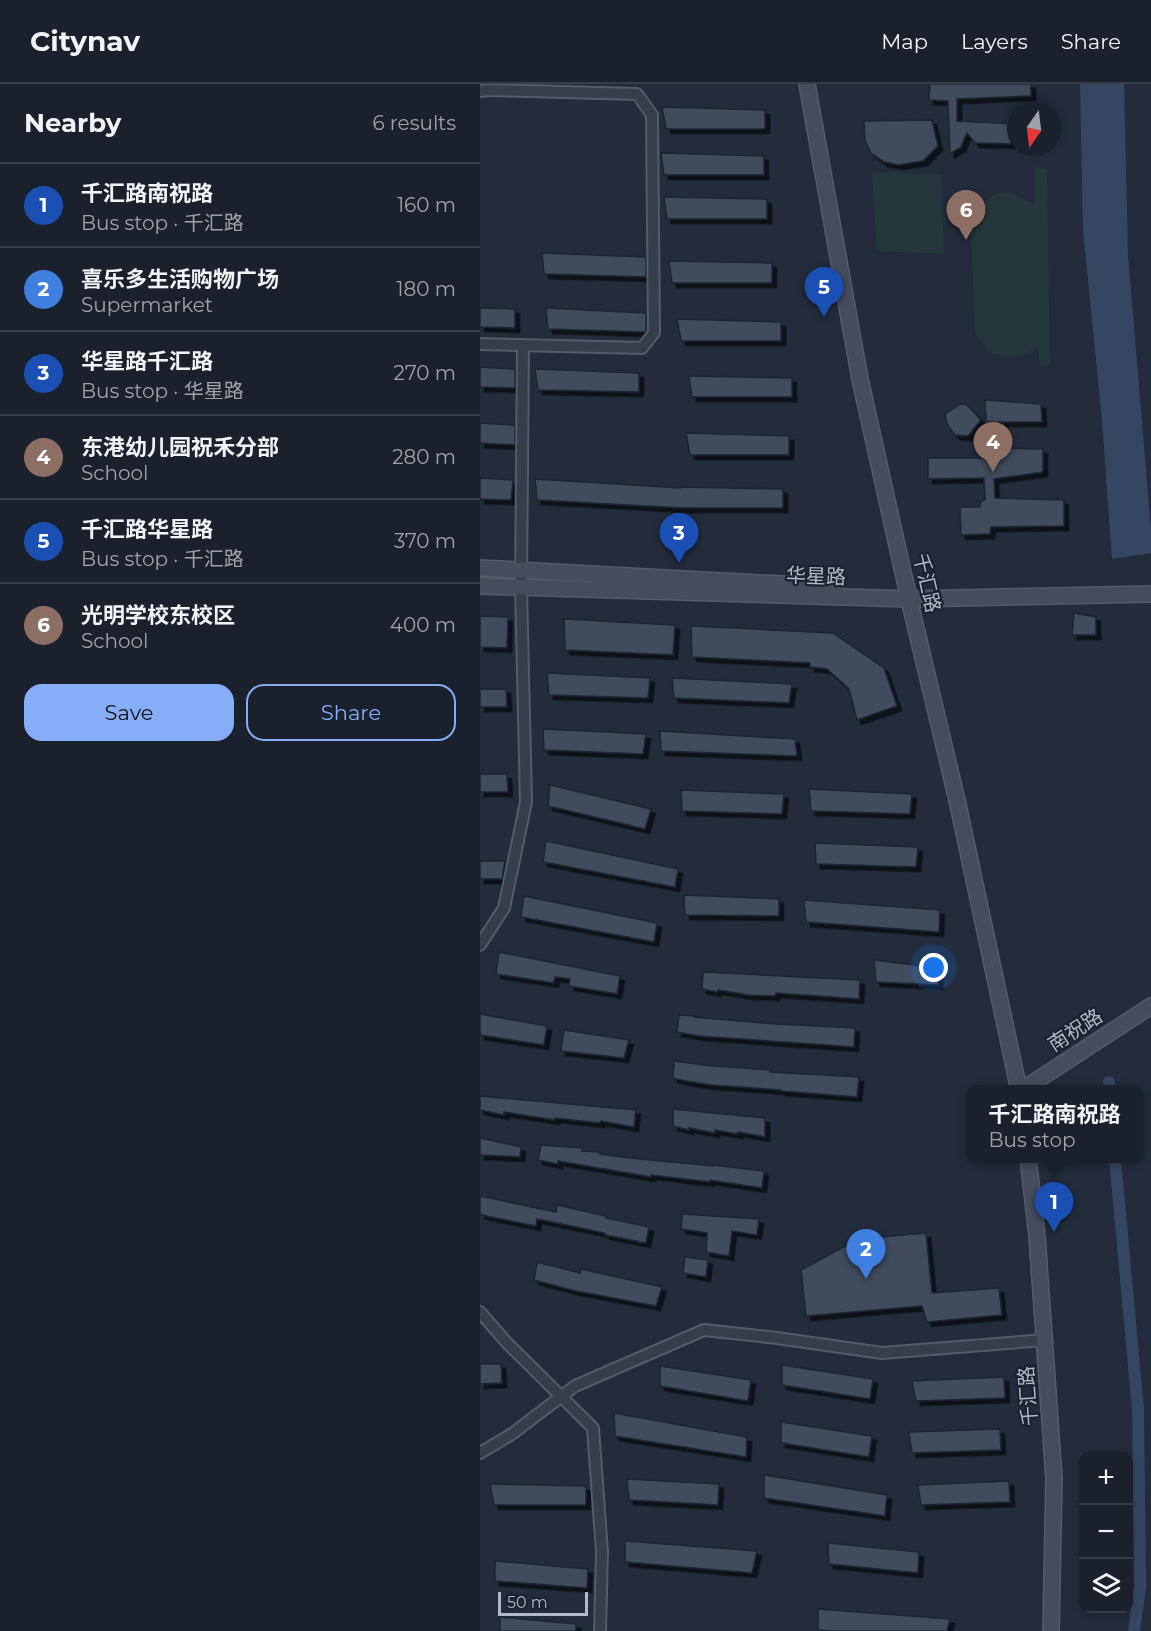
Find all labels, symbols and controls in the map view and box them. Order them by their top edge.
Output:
text: Citynav [30,24,140,58]
text: Map [881,29,928,54]
text: Layers [961,29,1028,54]
text: Share [1061,29,1121,54]
north arrow [1007,102,1061,156]
text: Nearby [24,107,121,139]
text: 6 results [372,111,456,135]
text: 千汇路南祝路 [81,180,213,207]
pin: 6 [946,190,986,240]
text: 1 [40,193,47,217]
text: 160 m [397,193,456,217]
text: Bus stop · 千汇路 [81,211,244,235]
text: 喜乐多生活购物广场 [81,266,279,293]
pin: 5 [804,268,844,317]
text: 2 [38,277,49,301]
text: 180 m [396,277,456,301]
text: Supermarket [81,293,213,317]
text: 华星路千汇路 [81,348,213,375]
text: 3 [38,361,49,385]
text: 270 m [394,361,456,385]
text: Bus stop · 华星路 [81,379,244,403]
pin: 4 [974,422,1012,472]
text: 东港幼儿园祝禾分部 [81,434,279,461]
text: 4 [37,445,50,469]
text: 280 m [392,445,456,469]
text: School [81,461,148,485]
pin: 3 [660,514,698,563]
text: 千汇路华星路 [81,516,213,543]
text: 5 [38,529,49,553]
text: 370 m [394,529,456,553]
text: Bus stop · 千汇路 [81,547,244,571]
street label: 千汇路 [909,551,945,615]
street label: 华星路 [786,563,846,589]
text: 光明学校东校区 [81,602,235,629]
text: 6 [37,613,50,637]
text: 400 m [390,613,456,637]
text: School [81,629,148,653]
button: Save [24,684,234,741]
button: Share [246,684,456,741]
your location [919,953,948,982]
street label: 南祝路 [1043,1004,1107,1056]
popup [966,1085,1143,1163]
text: 千汇路南祝路 [988,1101,1121,1128]
text: Bus stop [988,1128,1076,1152]
pin: 1 [1034,1182,1074,1232]
pin: 2 [846,1230,886,1279]
street label: 千汇路 [1014,1365,1042,1427]
map controls [1079,1451,1133,1613]
button: + [1079,1451,1133,1505]
button: − [1079,1505,1133,1559]
button: layers [1079,1559,1133,1613]
scale bar [498,1589,588,1616]
text: 50 m [507,1593,548,1612]

